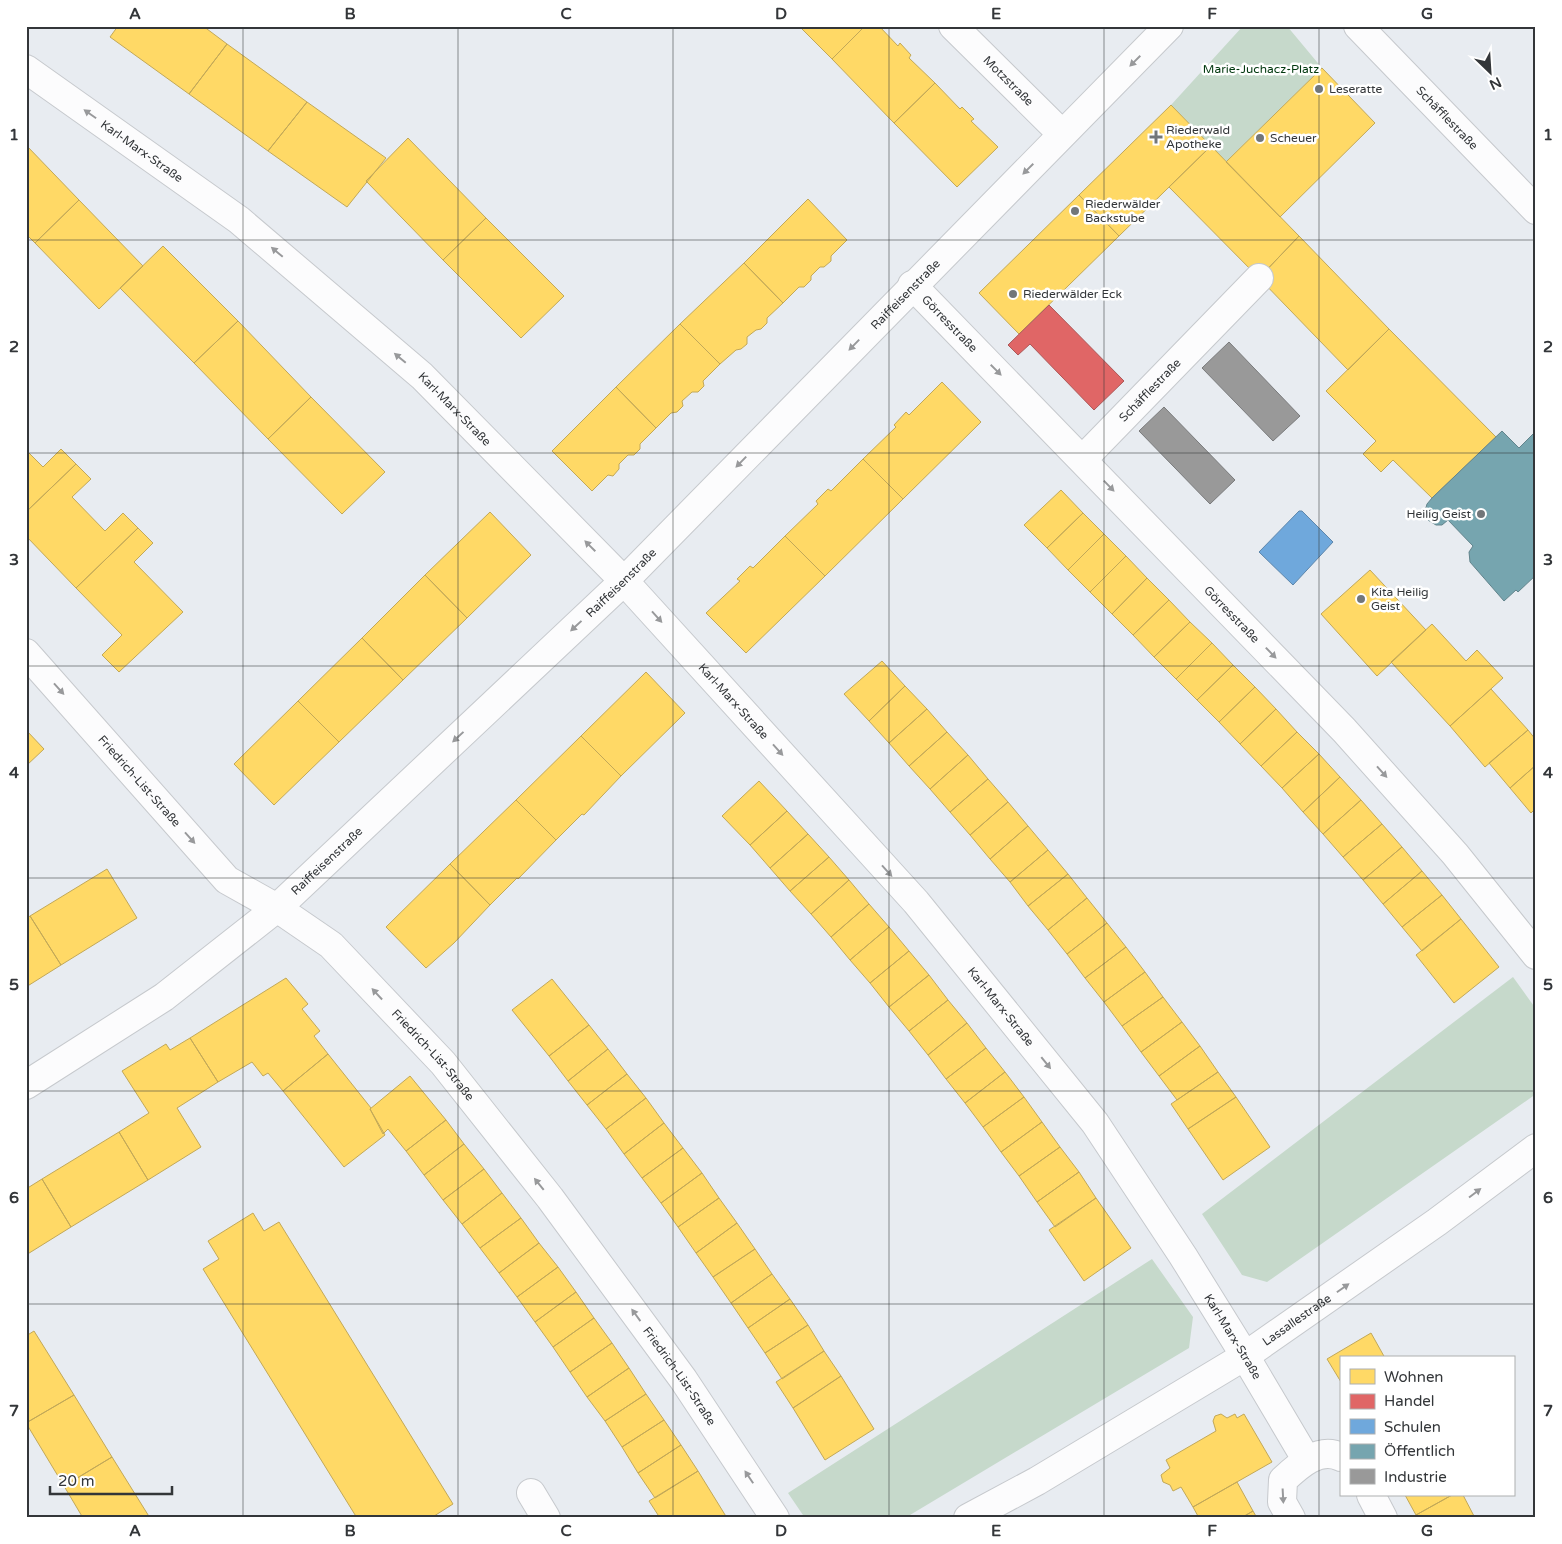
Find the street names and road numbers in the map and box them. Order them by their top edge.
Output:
street label: Motzstraße [980,53,1037,109]
street label: Schäfflestraße [1413,83,1481,153]
street label: Karl-Marx-Straße [98,117,186,185]
street label: Raiffeisenstraße [868,256,943,332]
street label: Görresstraße [919,292,980,355]
street label: Schäfflestraße [1116,356,1184,425]
street label: Karl-Marx-Straße [415,369,494,449]
street label: Raiffeisenstraße [583,545,659,620]
street label: Görresstraße [1201,583,1263,646]
street label: Karl-Marx-Straße [695,660,772,742]
street label: Friedrich-List-Straße [95,732,184,830]
street label: Raiffeisenstraße [288,824,366,898]
street label: Karl-Marx-Straße [965,964,1037,1049]
street label: Friedrich-List-Straße [389,1006,477,1104]
street label: Karl-Marx-Straße [1201,1291,1264,1382]
street label: Lassallestraße [1260,1291,1334,1349]
street label: Friedrich-List-Straße [640,1324,719,1428]

